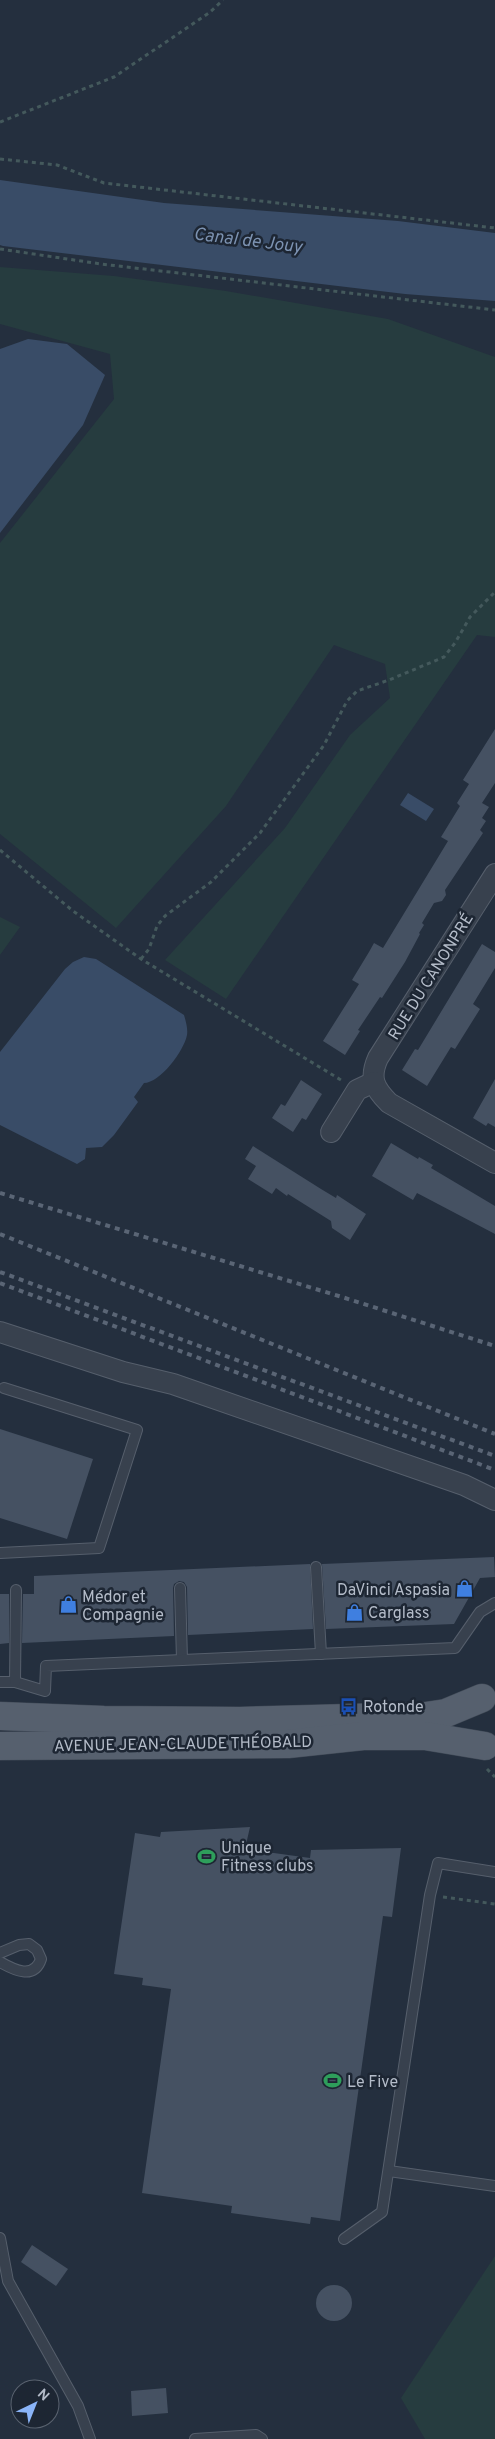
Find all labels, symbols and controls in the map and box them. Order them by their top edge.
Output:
water label: Canal de Jouy [192,223,305,260]
street label: RUE DU CANONPRÉ [383,909,479,1044]
shop icon: DaVinci Aspasia [454,1579,474,1599]
place label: DaVinci Aspasia [337,1581,450,1601]
place label: Médor et Compagnie [82,1588,164,1626]
shop icon: Médor et Compagnie [58,1595,78,1615]
shop icon: Carglass [344,1602,364,1622]
place label: Carglass [368,1604,429,1624]
bus stop icon: Rotonde [339,1696,359,1716]
place label: Rotonde [363,1698,424,1718]
street label: AVENUE JEAN-CLAUDE THÉOBALD [54,1731,312,1757]
place label: Unique Fitness clubs [221,1839,313,1877]
sports icon: Unique Fitness clubs [197,1846,217,1866]
sports icon: Le Five [323,2071,343,2091]
place label: Le Five [347,2073,398,2093]
north arrow [10,2379,60,2429]
text: N [33,2386,52,2405]

